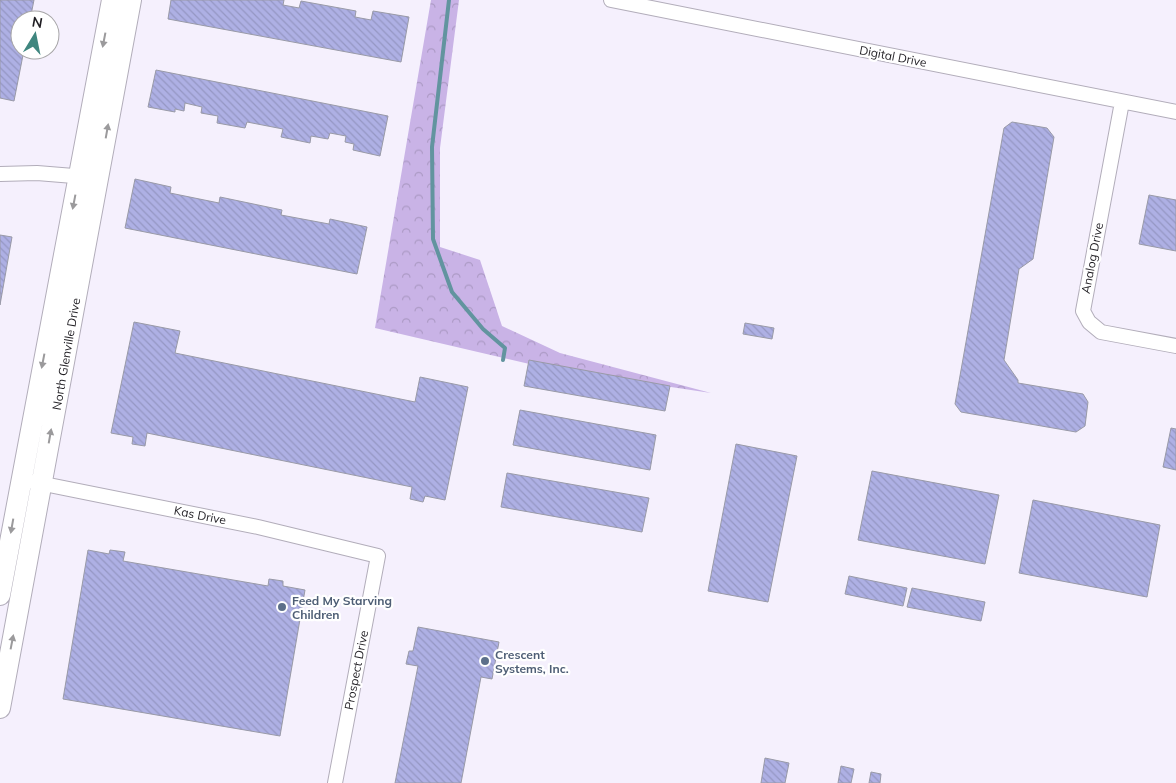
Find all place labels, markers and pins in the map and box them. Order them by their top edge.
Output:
place label: Feed My Starving Children [292,593,392,622]
marker: Feed My Starving Children [276,601,288,613]
place label: Crescent Systems, Inc. [495,647,569,676]
marker: Crescent Systems, Inc. [479,655,491,667]

